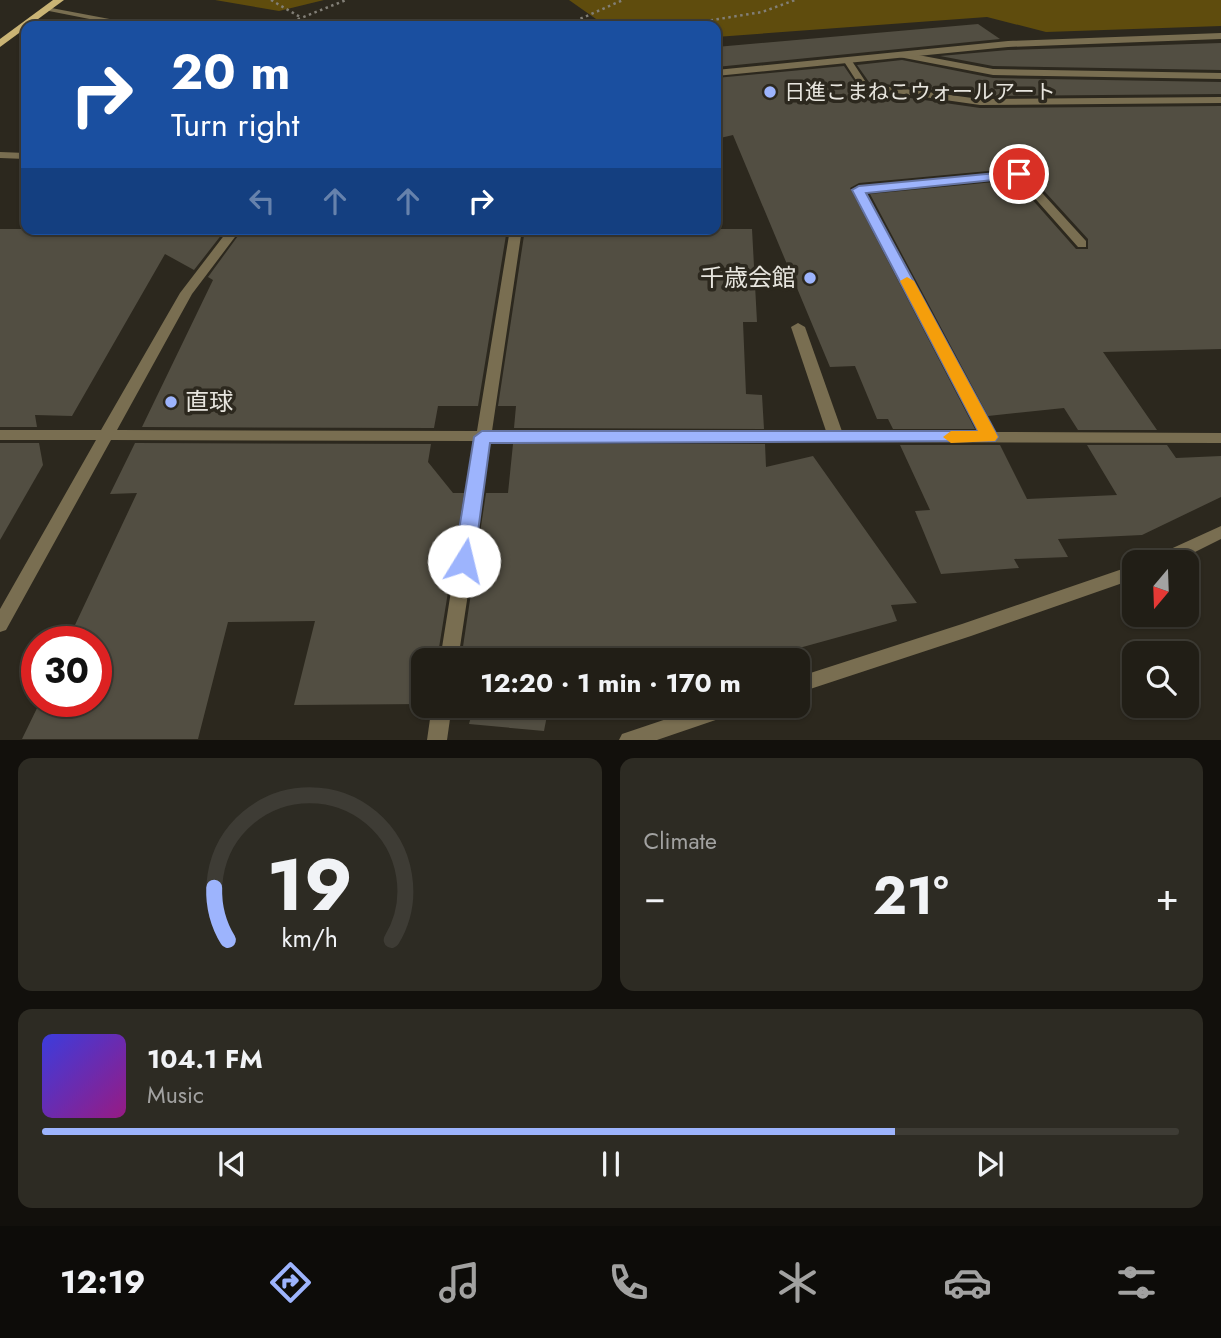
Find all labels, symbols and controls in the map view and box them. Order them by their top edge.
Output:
text: 20 m [171,37,290,107]
icon: right [56,49,147,140]
place label: 日進こまねこウォールアート [784,77,1056,107]
marker: 日進こまねこウォールアート [762,84,778,100]
text: Turn right [171,102,300,148]
pin [989,144,1049,204]
icon: arrive [1000,155,1038,193]
icon: left [243,182,281,220]
icon: ahead [316,182,354,220]
icon: ahead [389,182,427,220]
icon: right [462,182,500,220]
place label: 千歳会館 [700,260,796,295]
marker: 千歳会館 [802,270,818,286]
place label: 直球 [185,384,233,419]
marker: 直球 [163,394,179,410]
position arrow [427,524,501,598]
north arrow [1122,550,1199,626]
map controls [1122,550,1199,718]
speed limit sign: 30 [21,626,112,717]
button: search [1122,641,1199,718]
text: 12:20 · 1 min · 170 m [480,664,741,702]
text: Climate [644,824,717,858]
text: 19 [267,833,353,938]
text: 21° [873,858,949,934]
text: − [644,869,666,924]
text: + [1156,869,1179,924]
text: km/h [281,920,338,956]
text: 104.1 FM [147,1040,263,1078]
text: Music [147,1078,204,1112]
icon: previous [213,1145,251,1183]
icon: pause [592,1145,630,1183]
icon: next [971,1145,1009,1183]
icon: directions [266,1258,315,1307]
icon: music [435,1258,484,1307]
icon: phone [604,1258,653,1307]
icon: climate [773,1258,822,1307]
icon: car [943,1258,992,1307]
icon: filters [1112,1258,1161,1307]
text: 12:19 [60,1259,145,1305]

